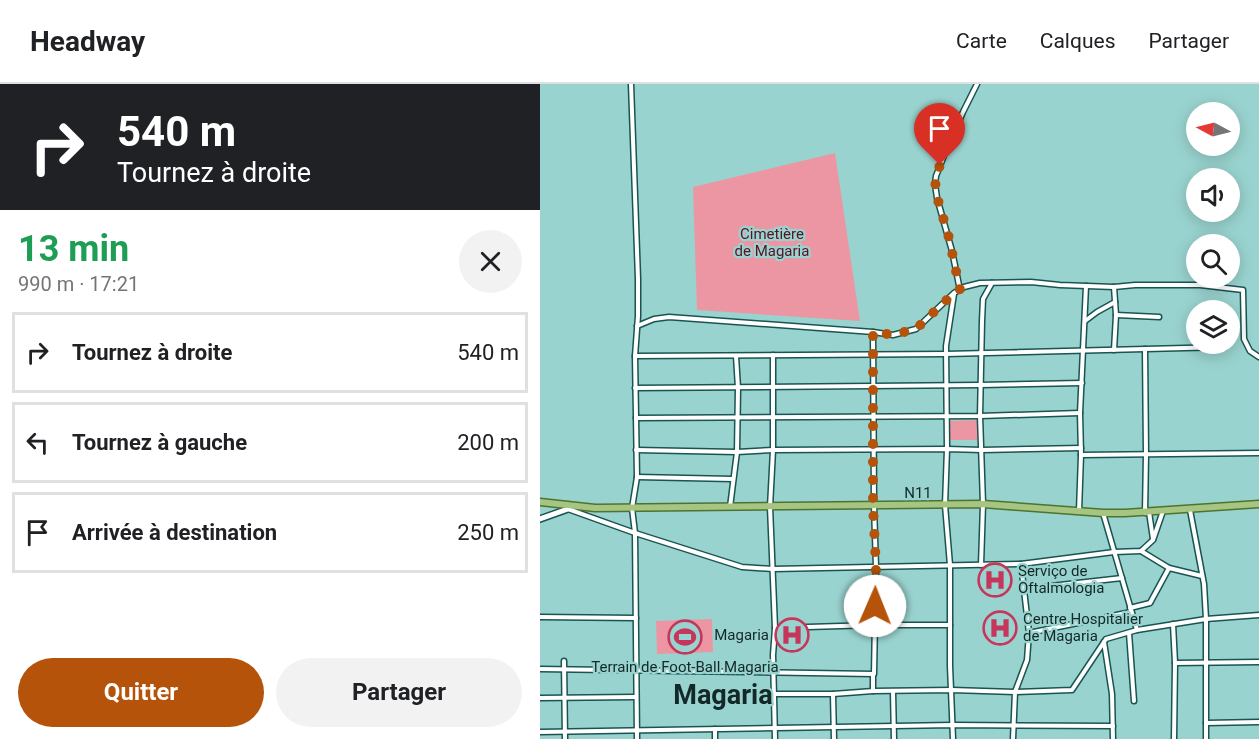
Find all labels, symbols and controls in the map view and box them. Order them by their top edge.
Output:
text: Headway [30,25,145,58]
text: Carte [956,29,1007,53]
text: Calques [1040,29,1115,53]
text: Partager [1148,29,1229,53]
north arrow [1186,102,1240,156]
map controls [1186,102,1240,354]
pin [914,103,965,165]
text: 540 m [117,107,236,156]
icon: right [18,108,96,186]
icon: arrive [923,112,956,145]
text: Tournez à droite [117,157,311,189]
button: sound [1186,168,1240,222]
park label: Cimetière de Magaria [735,225,809,260]
text: 13 min [18,228,129,270]
button: close [459,230,522,293]
button: search [1186,234,1240,288]
text: 990 m · 17:21 [18,272,139,296]
button: layers [1186,300,1240,354]
icon: right [21,336,54,369]
text: Tournez à droite [72,340,232,365]
text: 540 m [457,340,519,365]
icon: left [21,426,54,459]
text: Tournez à gauche [72,430,247,455]
text: 200 m [457,430,519,455]
street label: N11 [904,484,932,502]
icon: arrive [21,516,54,549]
text: Arrivée à destination [72,520,277,545]
text: 250 m [457,520,519,545]
hospital icon: Serviço de Oftalmologia [977,562,1013,598]
place label: Serviço de Oftalmologia [1018,562,1104,597]
position arrow [843,574,907,638]
hospital icon: Centre Hospitalier de Magaria [982,610,1018,646]
place label: Centre Hospitalier de Magaria [1023,610,1143,645]
hospital icon: Magaria [774,617,810,653]
sports icon: Terrain de Foot-Ball Magaria [667,619,703,655]
place label: Magaria [714,626,769,644]
button: Quitter [18,658,264,727]
button: Partager [276,658,522,727]
place label: Terrain de Foot-Ball Magaria [591,658,779,676]
district label: Magaria [673,679,773,711]

